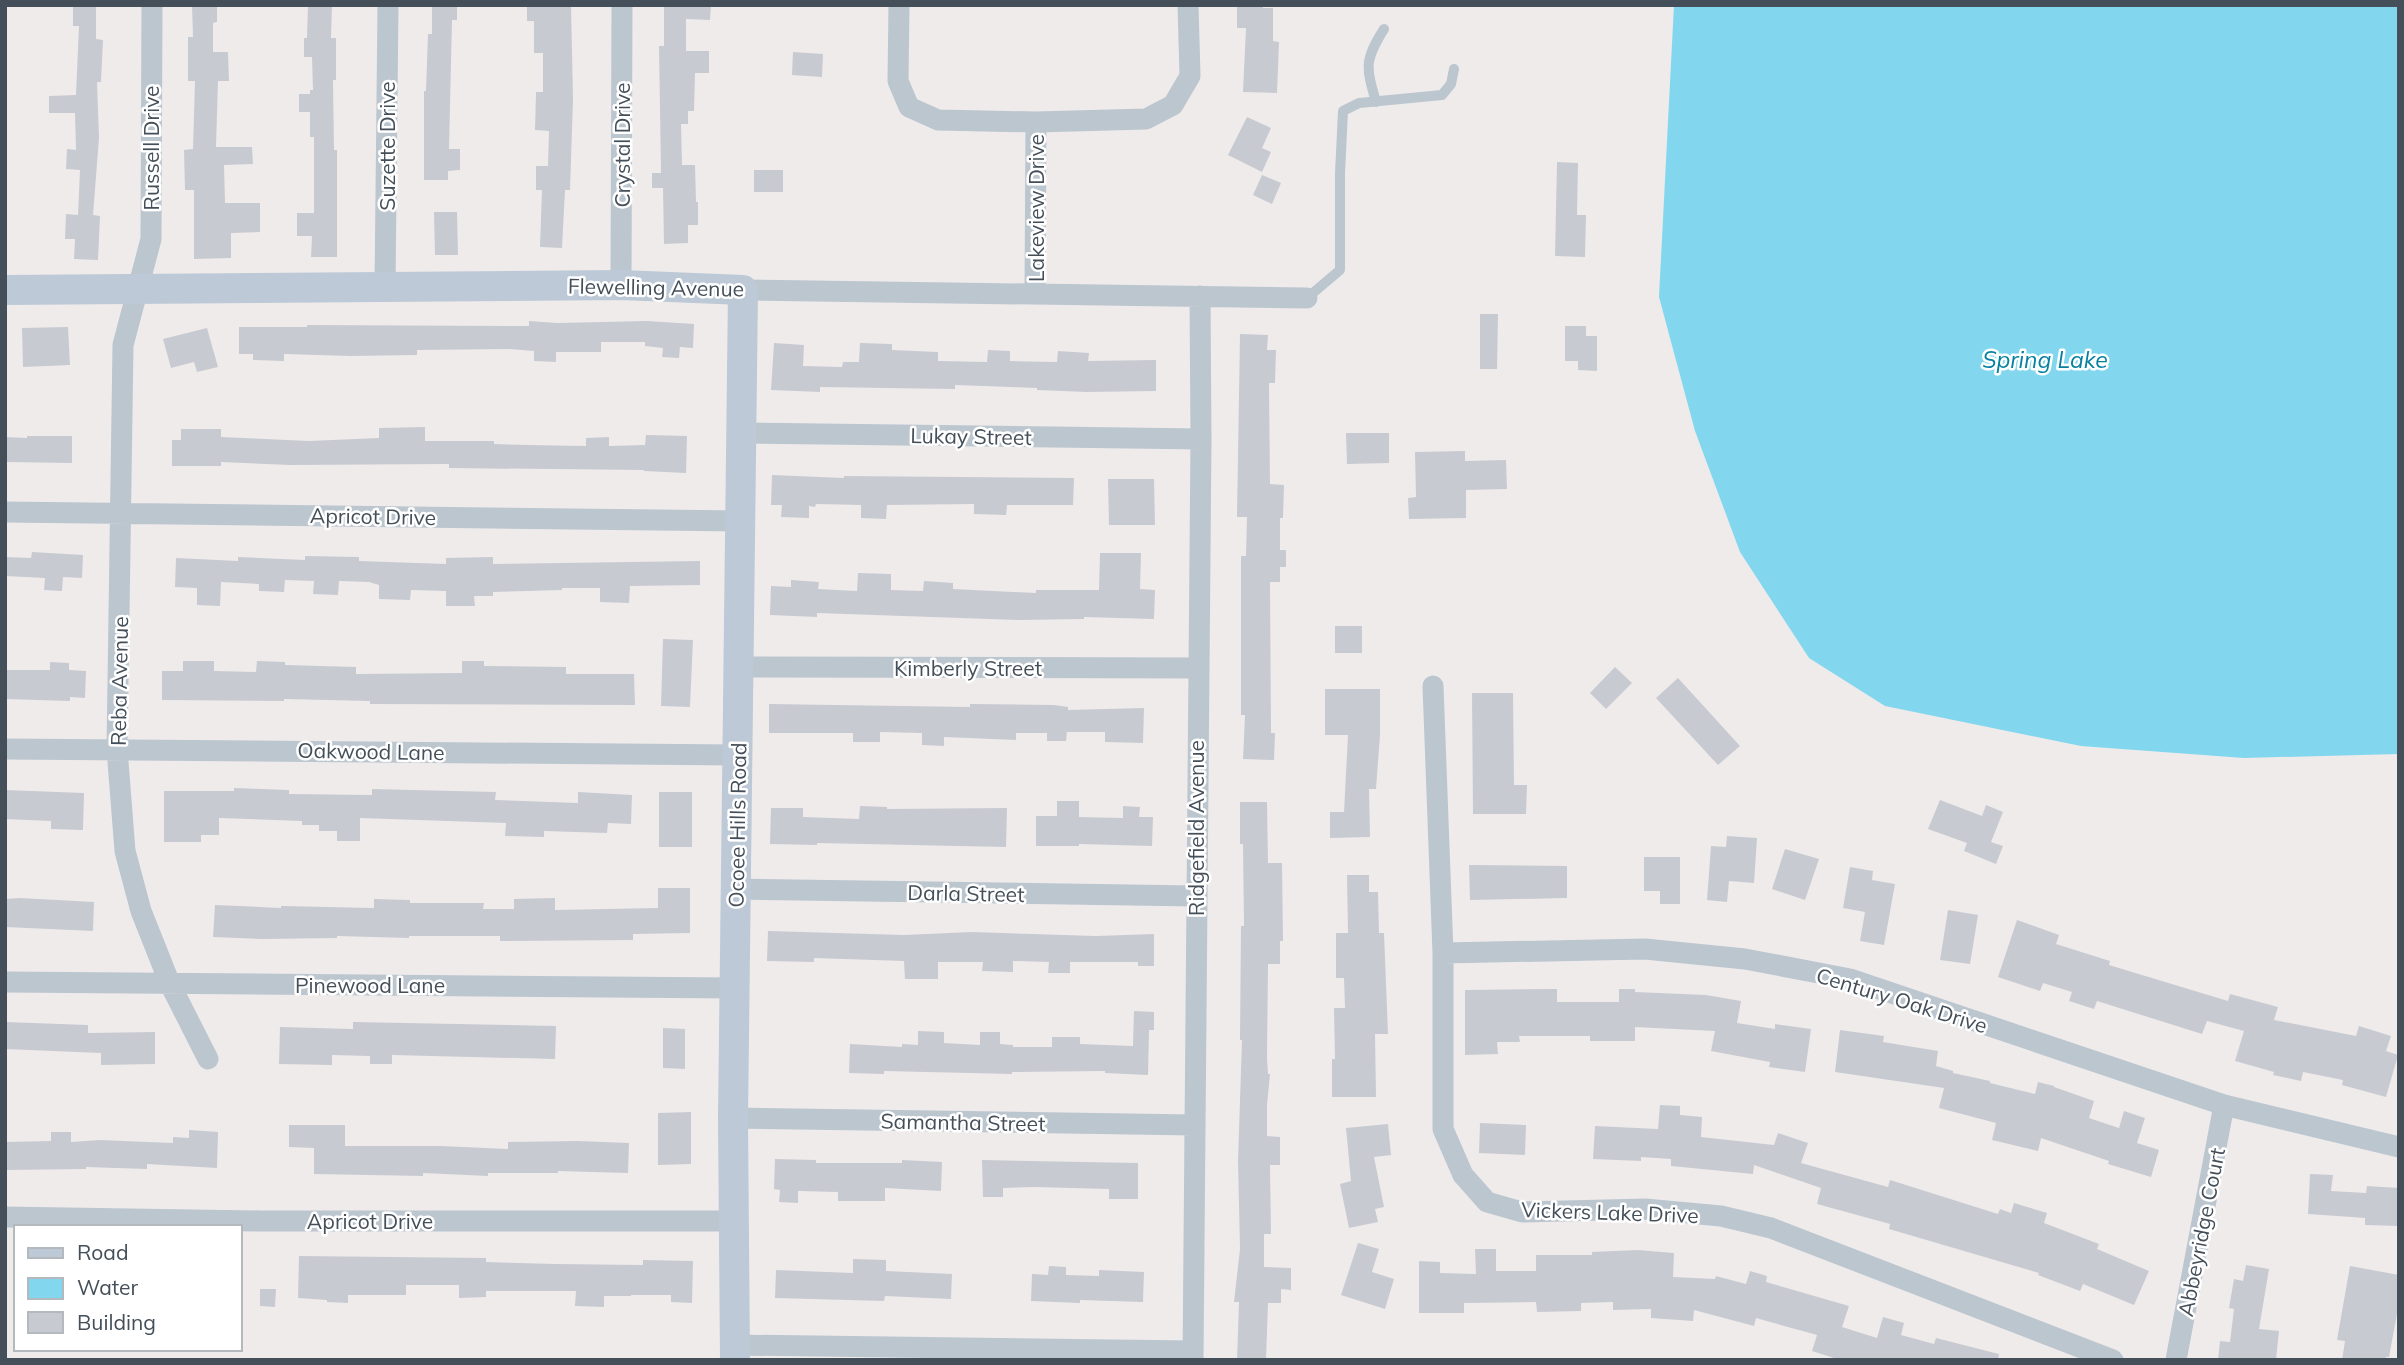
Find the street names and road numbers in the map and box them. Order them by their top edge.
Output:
street label: Suzette Drive [374,81,400,211]
street label: Crystal Drive [609,82,635,208]
street label: Russell Drive [138,85,164,211]
street label: Lakeview Drive [1023,134,1049,282]
street label: Flewelling Avenue [568,272,744,302]
street label: Lukay Street [910,422,1032,450]
street label: Apricot Drive [310,502,436,530]
street label: Reba Avenue [105,616,133,746]
street label: Kimberly Street [894,655,1042,681]
street label: Oakwood Lane [297,737,445,765]
street label: Ridgefield Avenue [1183,740,1209,916]
street label: Ocoee Hills Road [723,742,751,908]
street label: Darla Street [907,879,1025,907]
street label: Century Oak Drive [1813,962,1991,1038]
street label: Pinewood Lane [295,972,445,998]
street label: Samantha Street [880,1108,1046,1136]
street label: Abbeyridge Court [2172,1146,2230,1318]
street label: Vickers Lake Drive [1521,1196,1699,1228]
street label: Apricot Drive [307,1208,433,1234]

